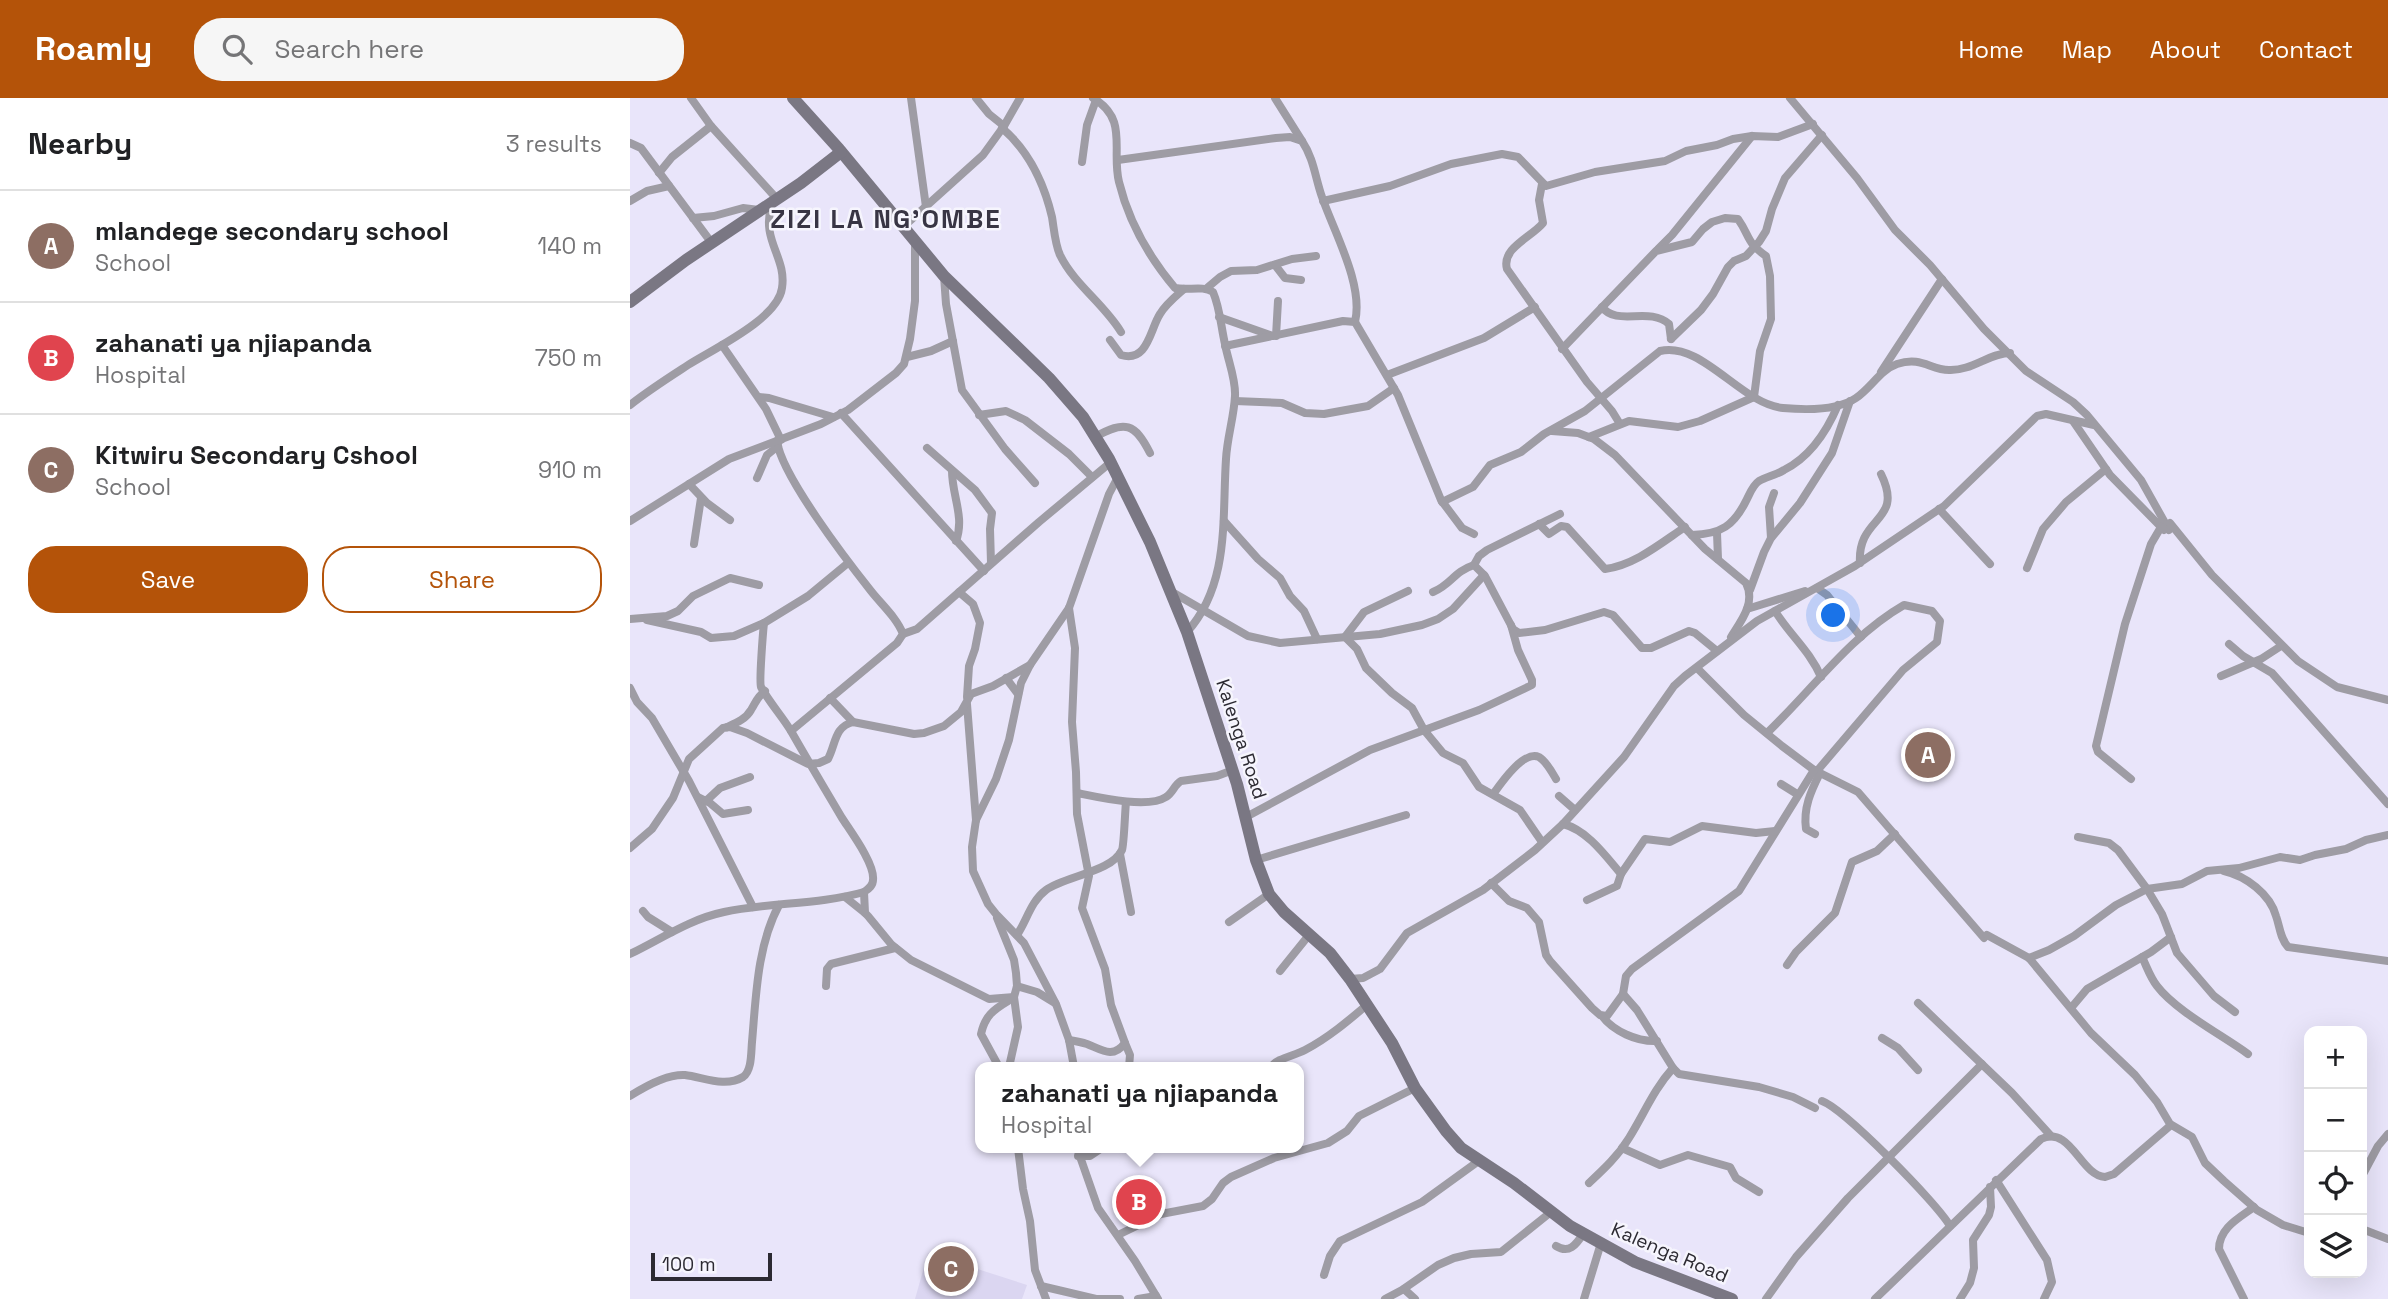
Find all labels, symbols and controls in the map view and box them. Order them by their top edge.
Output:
search box [194,18,684,81]
text: Roamly [35,28,152,70]
icon: search [218,30,256,68]
text: Search here [274,32,424,66]
text: Home [1958,34,2024,65]
text: Map [2062,34,2112,65]
text: About [2150,34,2221,65]
text: Contact [2259,34,2353,65]
text: Nearby [28,124,132,163]
text: 3 results [506,129,602,159]
district label: ZIZI LA NG'OMBE [770,202,1002,236]
text: mlandege secondary school [95,214,449,248]
text: A [44,231,58,261]
text: 140 m [538,231,602,261]
text: School [95,248,171,278]
text: zahanati ya njiapanda [95,326,372,360]
text: B [43,343,59,373]
text: 750 m [535,343,602,373]
text: Hospital [95,360,186,390]
text: Kitwiru Secondary Cshool [95,438,418,472]
text: C [44,455,58,485]
text: 910 m [538,455,602,485]
text: School [95,472,171,502]
button: Save [28,546,308,613]
button: Share [322,546,602,613]
your location [1816,598,1850,632]
street label: Kalenga Road [1210,676,1273,802]
pin: A [1905,729,1951,781]
map controls [2304,1026,2367,1278]
button: + [2304,1026,2367,1089]
popup [975,1062,1304,1153]
text: zahanati ya njiapanda [1001,1076,1278,1110]
button: − [2304,1089,2367,1152]
text: Hospital [1001,1110,1092,1140]
button: locate [2304,1152,2367,1215]
pin: B [1116,1176,1162,1228]
button: layers [2304,1215,2367,1278]
street label: Kalenga Road [1608,1217,1732,1288]
pin: C [928,1243,974,1295]
scale bar [651,1250,772,1282]
text: 100 m [662,1252,716,1277]

